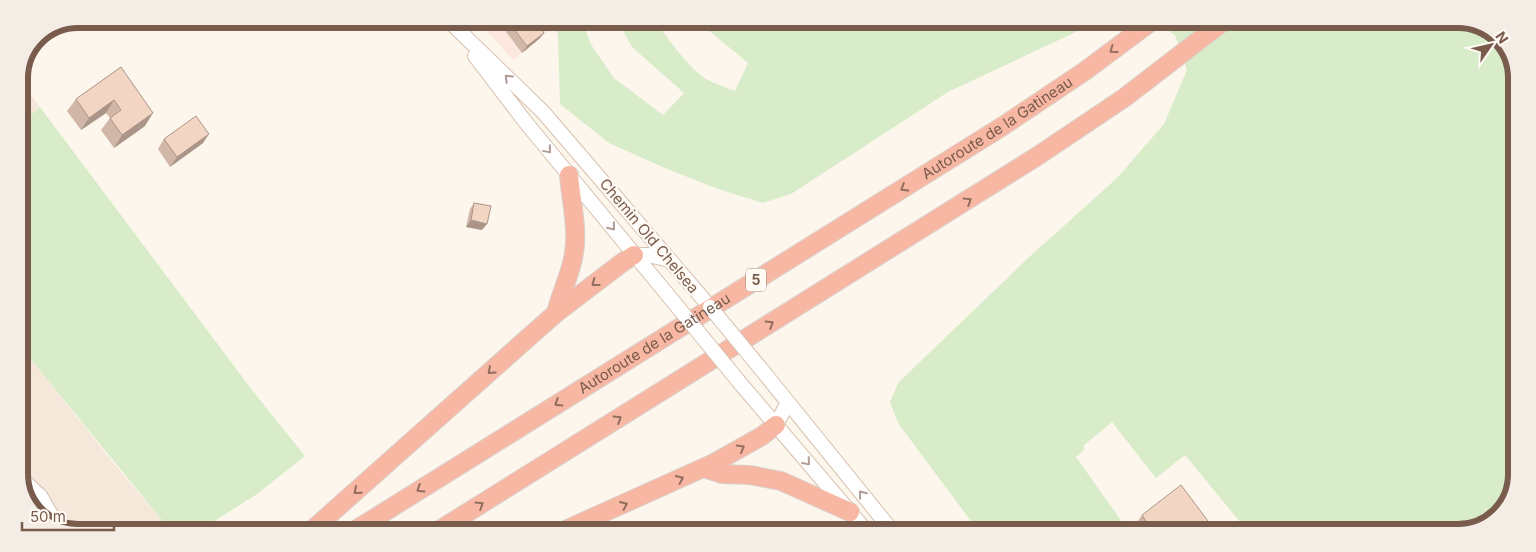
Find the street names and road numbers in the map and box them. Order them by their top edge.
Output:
street label: Autoroute de la Gatineau [918,72,1076,183]
street label: Chemin Old Chelsea [596,174,703,297]
road number: 5 [746,268,766,292]
street label: Autoroute de la Gatineau [574,289,734,398]

